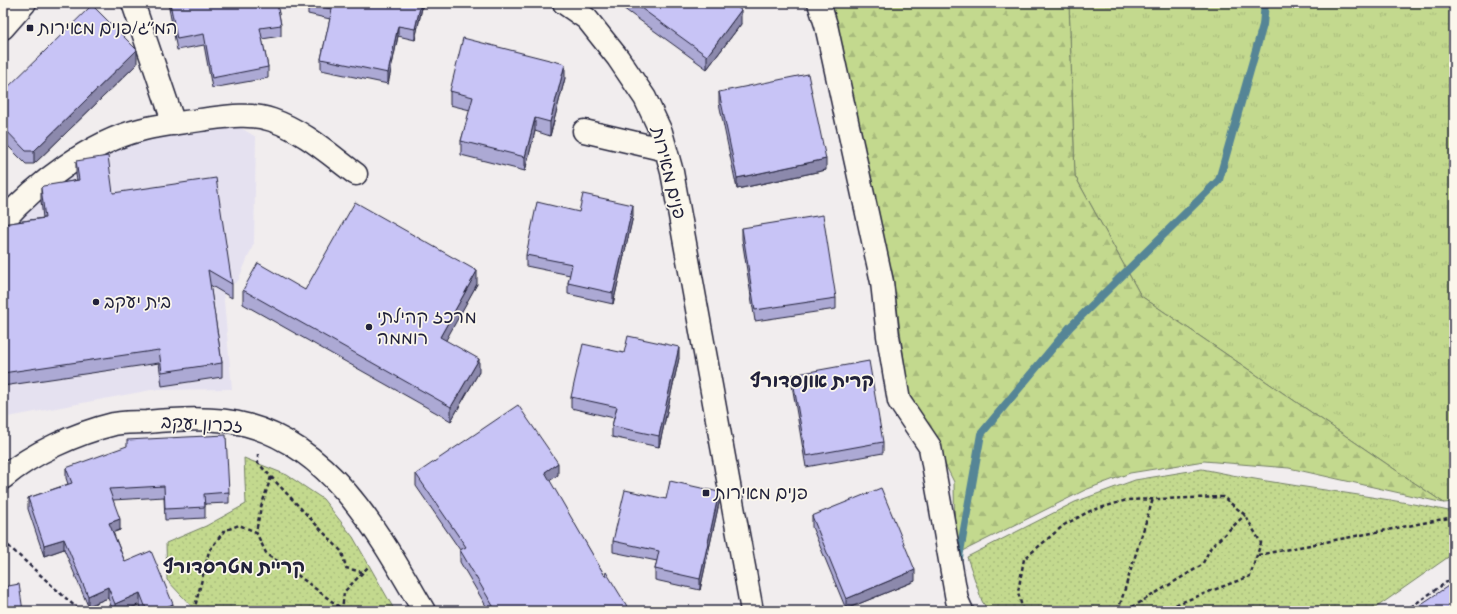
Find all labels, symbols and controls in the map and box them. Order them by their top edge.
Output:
place label: המ״ג/פנים מאירות [37,17,177,43]
marker: המ״ג/פנים מאירות [25,23,35,33]
street label: פנים מאירות [643,124,691,222]
place label: בית יעקב [104,291,171,317]
marker: בית יעקב [91,297,101,307]
place label: מרכז קהילתי רוממה [377,306,477,353]
marker: מרכז קהילתי רוממה [364,322,374,332]
district label: קרית אונסדורף [750,369,874,396]
street label: זכרון יעקב [160,411,243,441]
place label: פנים מאירות [713,482,808,508]
marker: פנים מאירות [701,488,711,498]
district label: קריית מטרסדורף [163,555,305,582]

